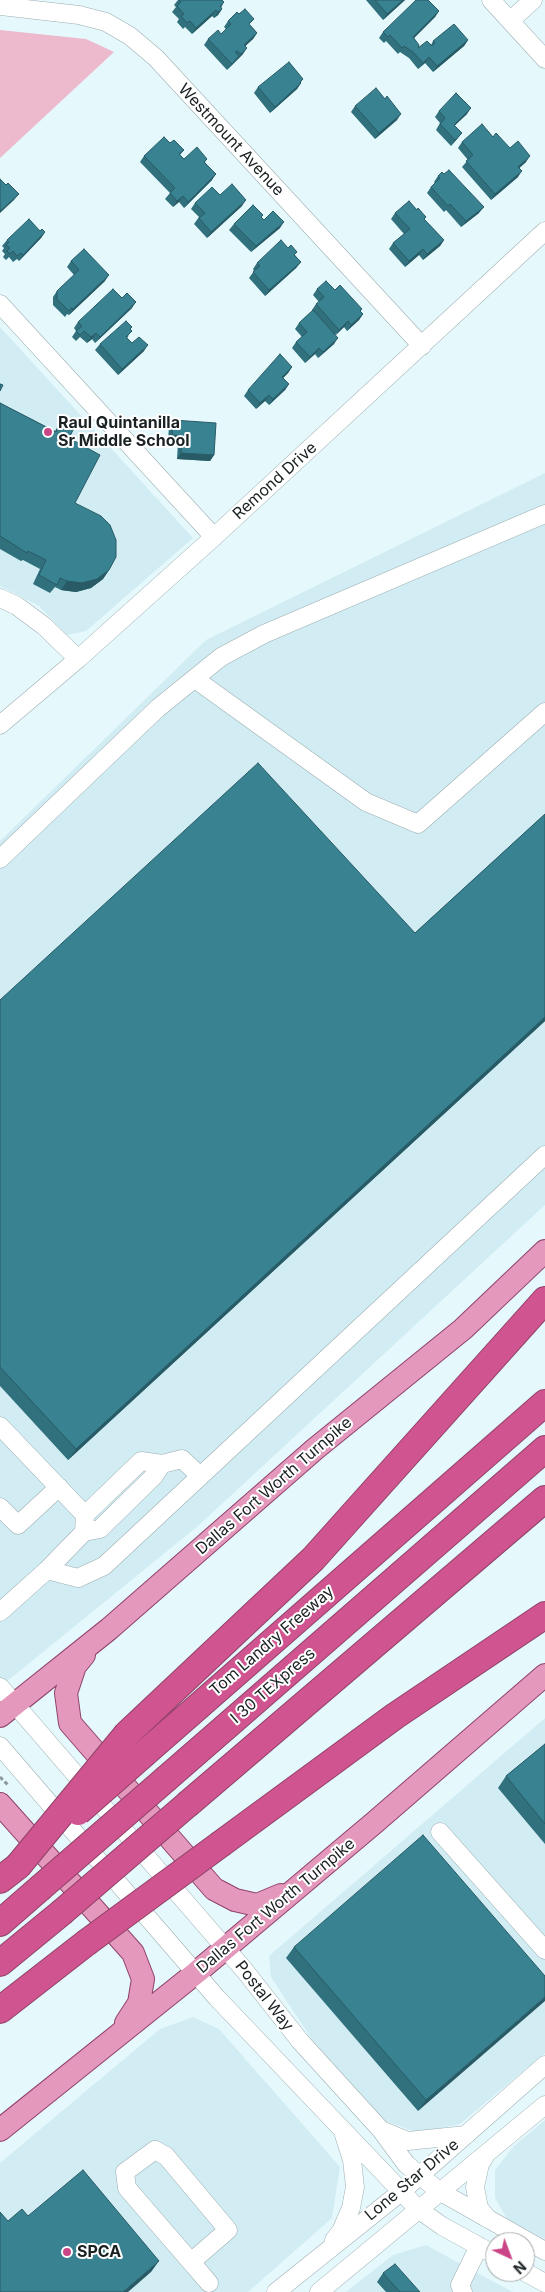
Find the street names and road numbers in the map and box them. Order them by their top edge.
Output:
street label: Westmount Avenue [174,80,288,200]
street label: Remond Drive [229,438,321,524]
street label: Dallas Fort Worth Turnpike [192,1413,356,1559]
street label: Tom Landry Freeway [206,1582,338,1700]
street label: I 30 TEXpress [227,1644,319,1728]
street label: Dallas Fort Worth Turnpike [193,1834,359,1978]
street label: Postal Way [231,1957,297,2035]
street label: Lone Star Drive [361,2135,463,2225]

